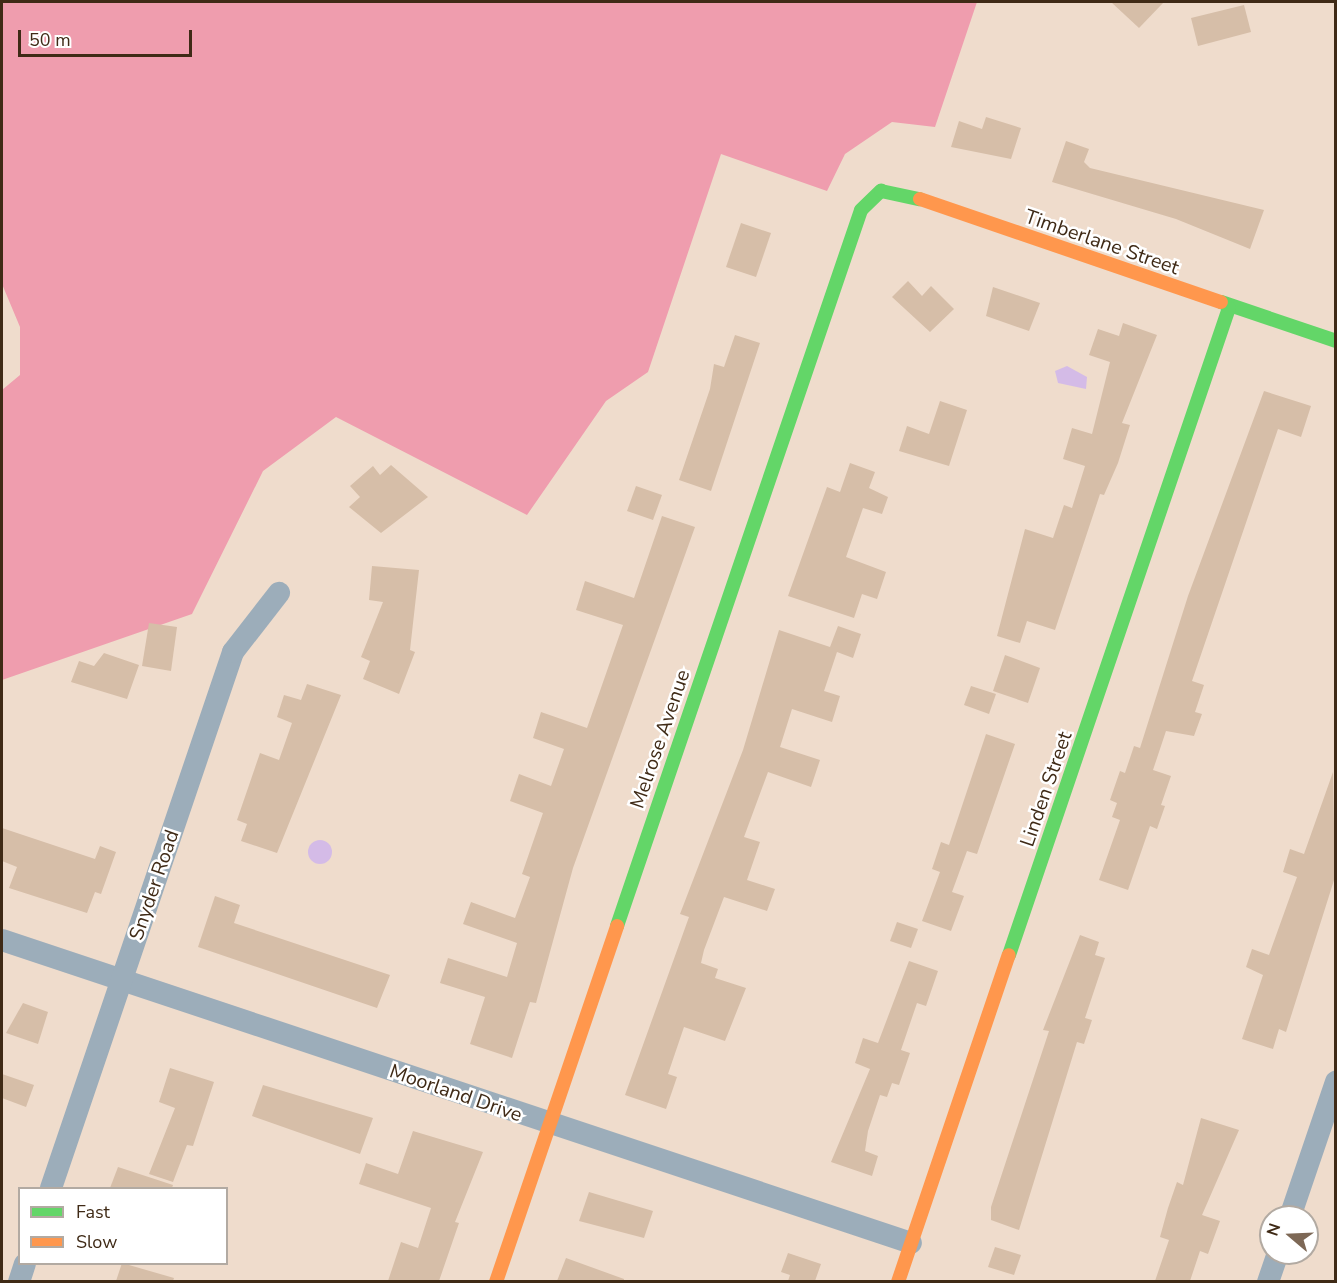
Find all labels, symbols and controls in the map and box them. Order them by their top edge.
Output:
scale bar [21,18,195,56]
text: 50 m [29,28,71,52]
street label: Timberlane Street [1022,204,1182,280]
street label: Melrose Avenue [625,666,695,812]
street label: Linden Street [1015,728,1077,850]
street label: Snyder Road [124,827,184,943]
street label: Moorland Drive [387,1059,525,1127]
legend [18,1187,228,1265]
text: Fast [76,1200,110,1224]
north arrow [1259,1205,1319,1265]
text: N [1262,1221,1286,1239]
text: Slow [76,1230,117,1254]

